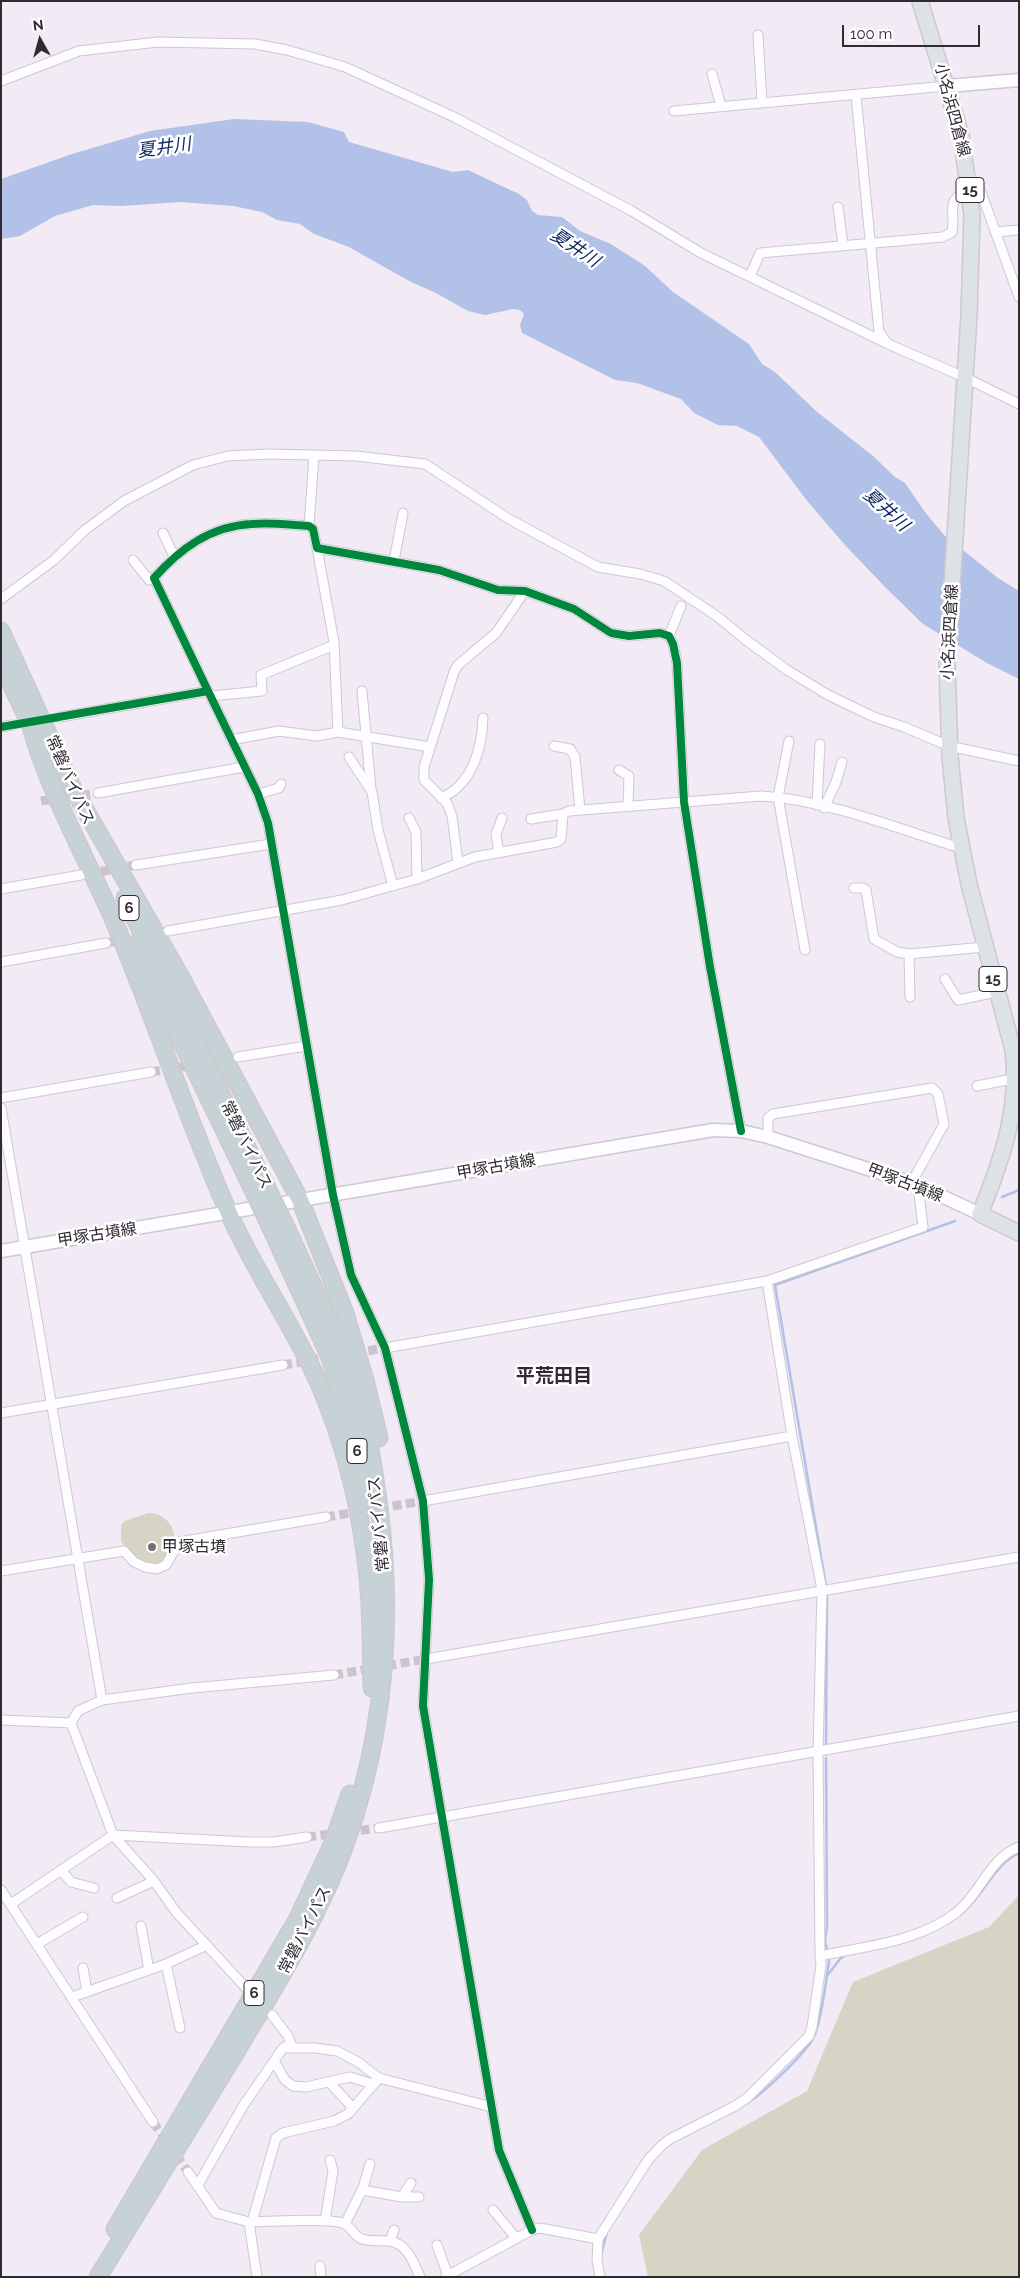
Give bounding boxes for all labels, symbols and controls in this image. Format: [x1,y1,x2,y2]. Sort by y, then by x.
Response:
north arrow [15,15,65,65]
scale bar [845,15,982,47]
text: N [32,17,44,34]
text: 100 m [850,25,892,43]
street label: 小名浜四倉線 [930,61,974,159]
water label: 夏井川 [136,134,192,162]
road number: 15 [956,178,984,202]
water label: 夏井川 [547,224,603,272]
water label: 夏井川 [859,484,913,536]
street label: 小名浜四倉線 [938,584,962,680]
street label: 常磐バイパス [42,732,98,828]
road number: 6 [119,896,139,920]
road number: 15 [979,966,1007,992]
street label: 常磐バイパス [216,1098,276,1192]
street label: 甲塚古墳線 [455,1151,537,1183]
street label: 甲塚古墳線 [864,1160,946,1206]
street label: 甲塚古墳線 [56,1219,138,1251]
district label: 平荒田目 [516,1365,592,1387]
road number: 6 [347,1438,367,1464]
street label: 常磐バイパス [364,1475,394,1573]
place label: 甲塚古墳 [162,1537,226,1557]
marker: 甲塚古墳 [146,1541,158,1553]
street label: 常磐バイパス [275,1883,335,1977]
road number: 6 [244,1980,264,2006]

